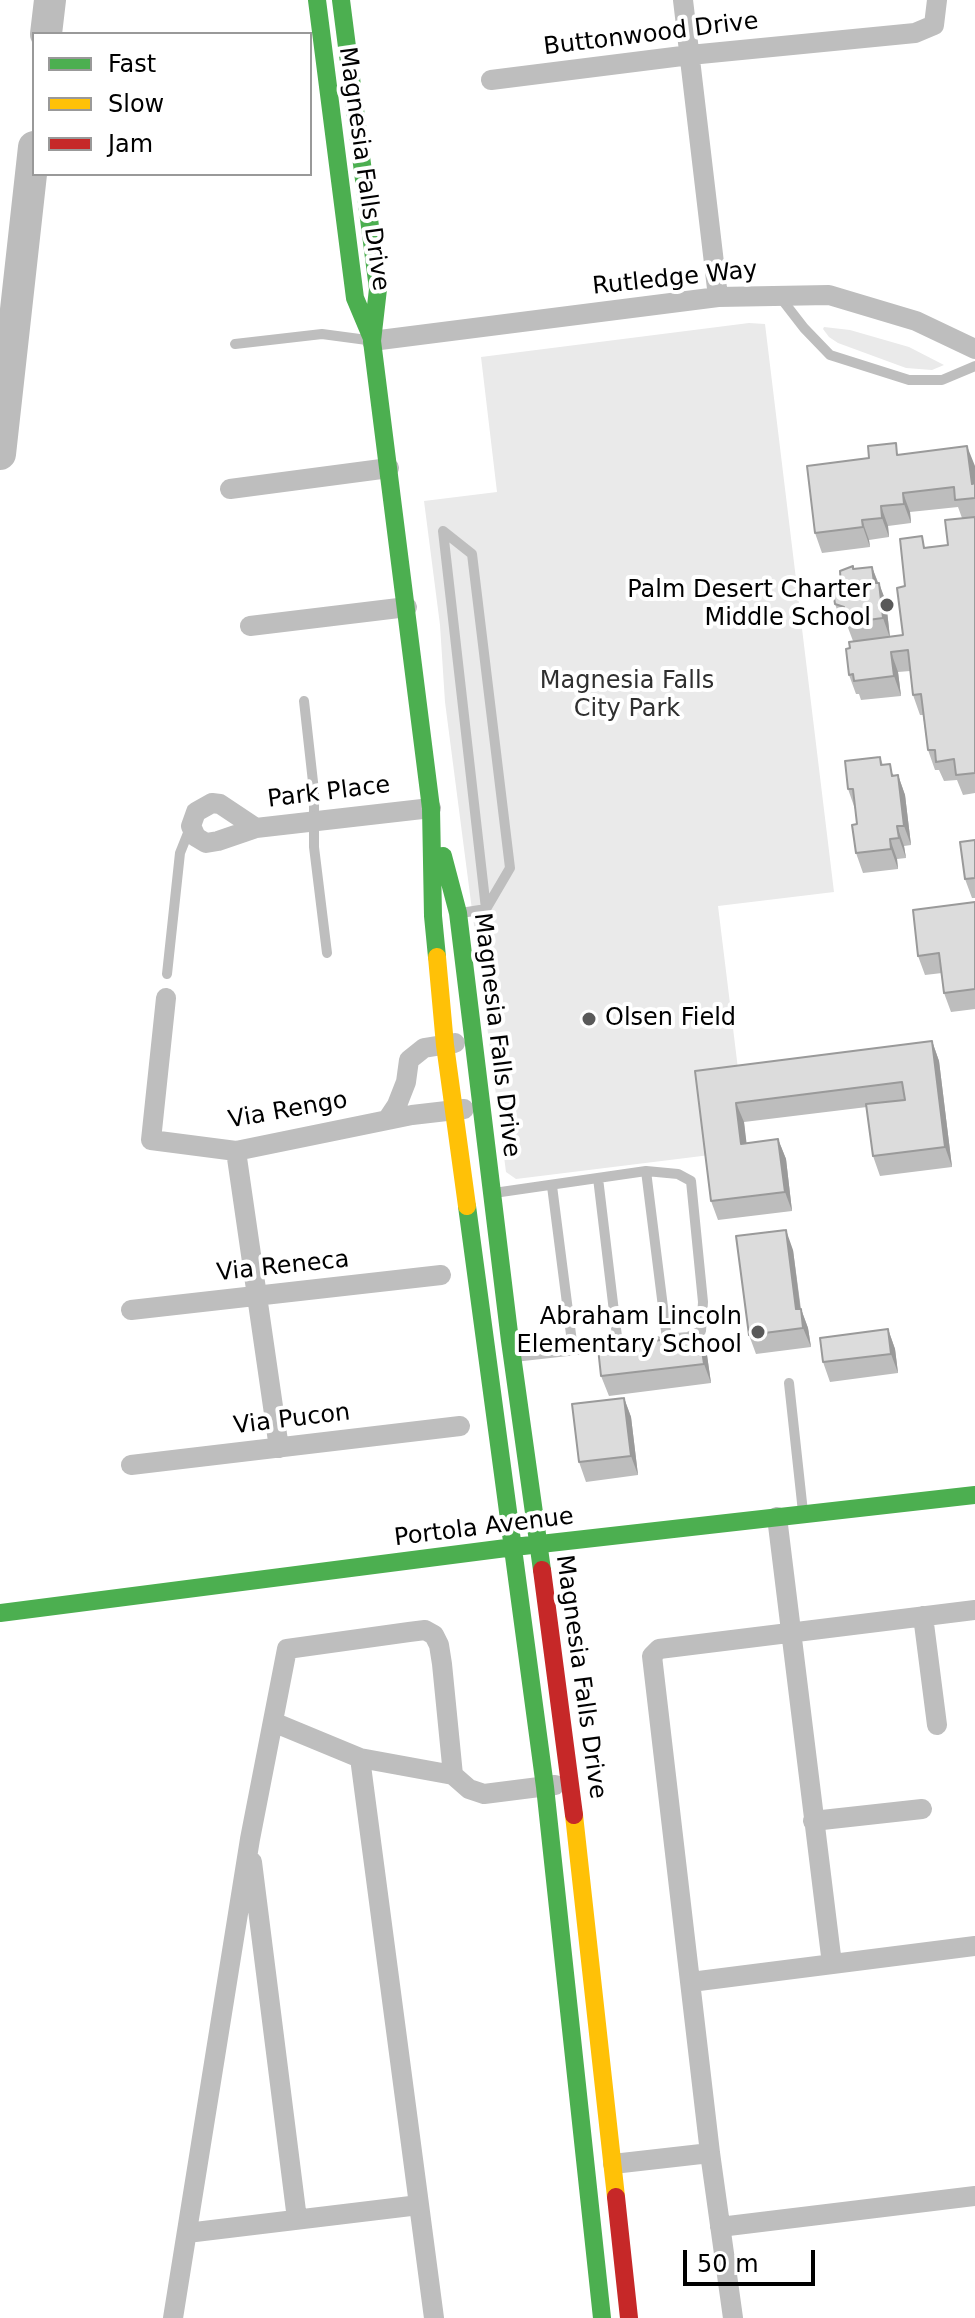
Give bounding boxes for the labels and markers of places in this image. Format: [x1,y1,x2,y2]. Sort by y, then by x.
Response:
place label: Palm Desert Charter Middle School [627,577,871,633]
marker: Palm Desert Charter Middle School [878,596,896,614]
place label: Olsen Field [605,1005,736,1033]
marker: Olsen Field [580,1010,598,1028]
place label: Abraham Lincoln Elementary School [517,1304,742,1360]
marker: Abraham Lincoln Elementary School [749,1323,767,1341]

